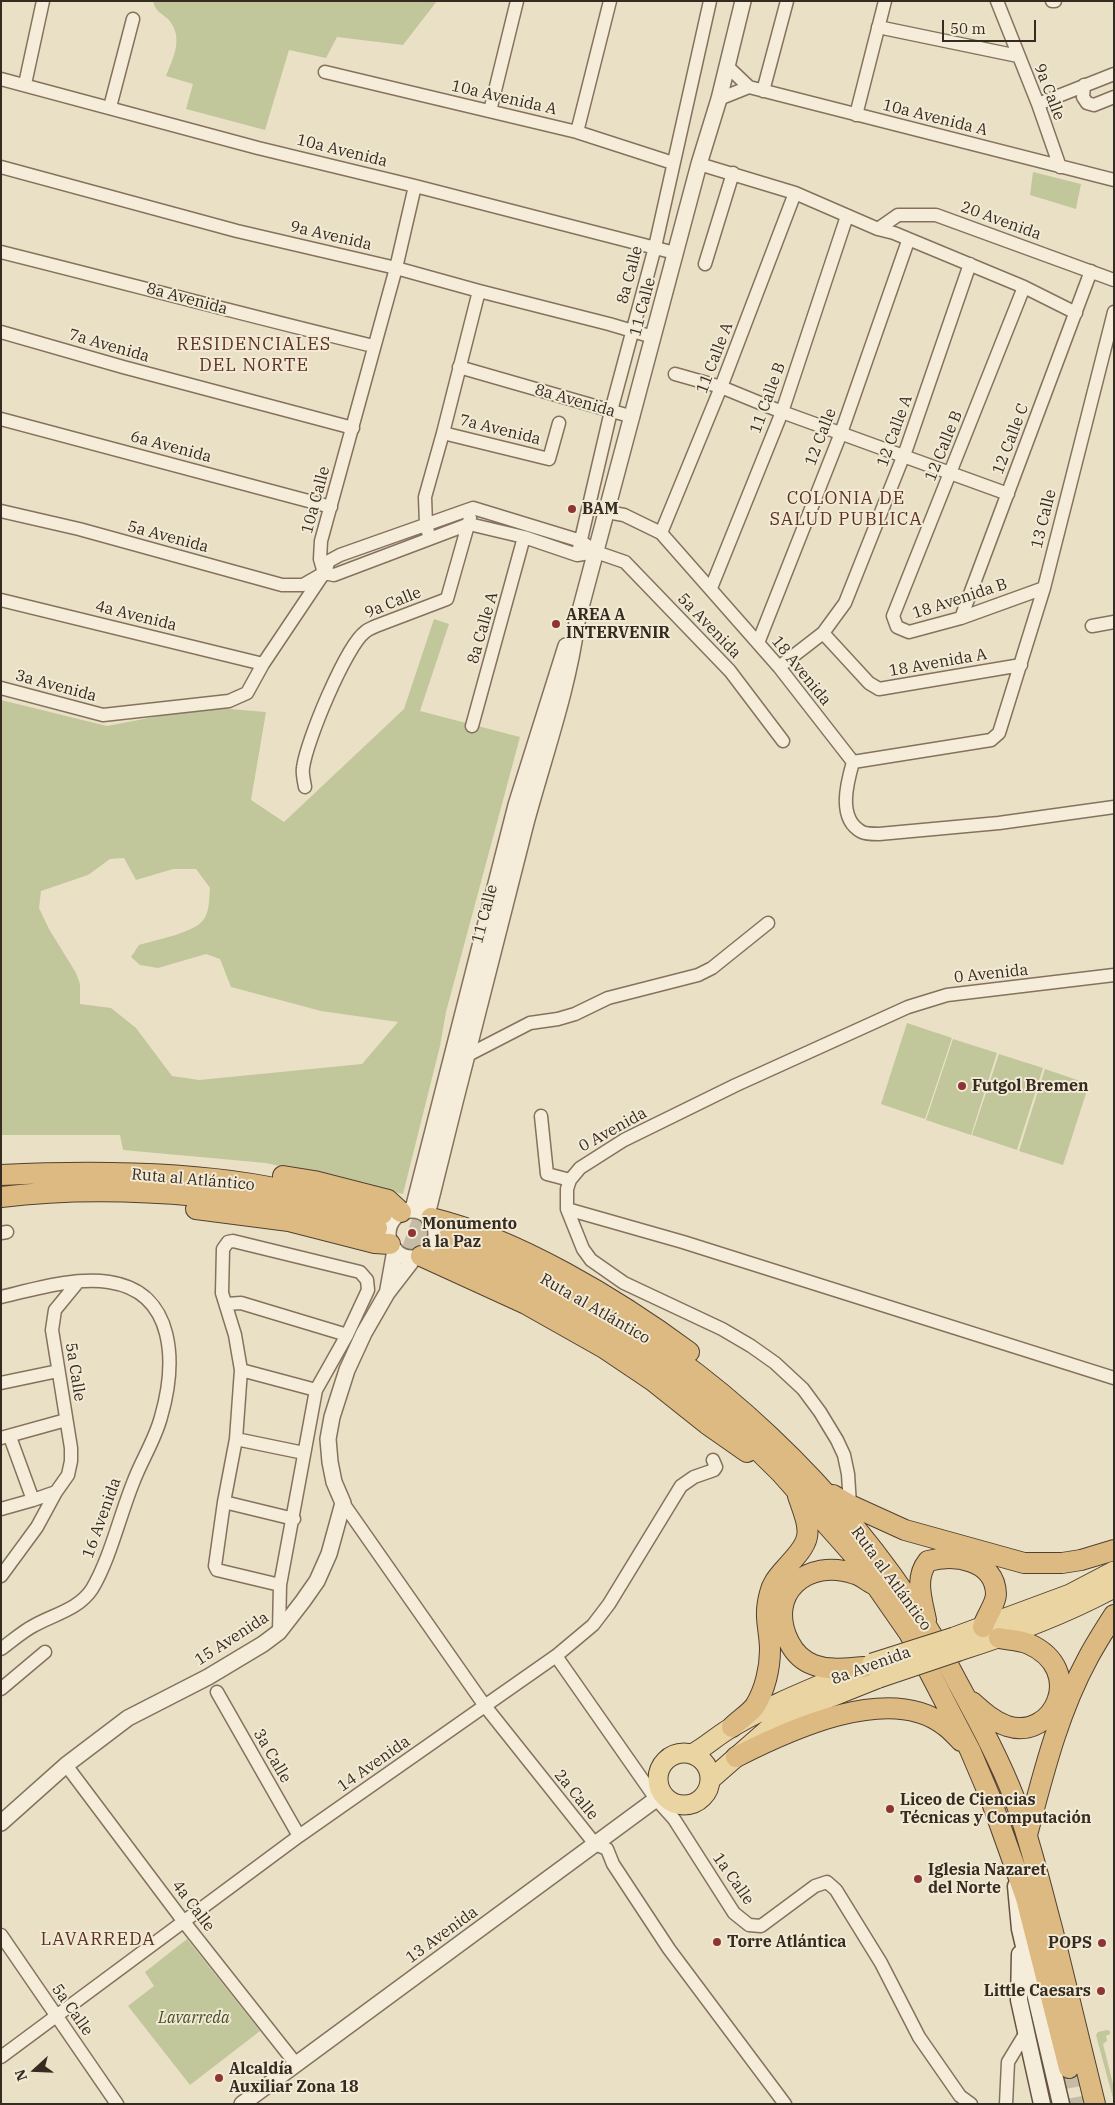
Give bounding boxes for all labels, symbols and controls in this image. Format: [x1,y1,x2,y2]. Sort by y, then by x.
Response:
scale bar [945,10,1039,42]
text: 50 m [950,19,986,38]
street label: 9a Calle [1029,61,1069,123]
street label: 10a Avenida A [449,77,559,119]
street label: 10a Avenida A [880,96,990,140]
street label: 10a Avenida [295,130,389,172]
street label: 20 Avenida [958,198,1044,244]
street label: 9a Avenida [288,217,374,255]
street label: 8a Calle [613,244,647,306]
street label: 11 Calle [626,276,660,338]
street label: 8a Avenida [144,279,230,319]
street label: 11 Calle A [693,320,737,396]
street label: 7a Avenida [66,325,152,367]
district label: RESIDENCIALES DEL NORTE [175,334,333,376]
street label: 11 Calle B [746,360,790,436]
street label: 8a Avenida [532,380,618,422]
street label: 12 Calle A [873,393,917,469]
street label: 12 Calle C [989,401,1033,477]
street label: 12 Calle [801,406,841,468]
street label: 12 Calle B [921,408,967,484]
street label: 7a Avenida [457,411,543,449]
street label: 6a Avenida [128,427,214,467]
street label: 10a Calle [298,464,334,536]
district label: COLONIA DE SALUD PUBLICA [768,488,924,530]
street label: 13 Calle [1027,488,1061,550]
place label: BAM [582,499,619,519]
marker: BAM [566,503,578,515]
street label: 5a Avenida [125,517,211,557]
street label: 18 Avenida B [910,575,1010,623]
street label: 9a Calle [362,583,424,623]
street label: 5a Avenida [673,589,745,663]
street label: 8a Calle A [464,590,502,666]
street label: 4a Avenida [93,597,179,635]
place label: AREA A INTERVENIR [566,605,670,643]
marker: AREA A INTERVENIR [550,618,562,630]
street label: 18 Avenida [767,632,835,710]
street label: 18 Avenida A [888,645,988,681]
street label: 3a Avenida [13,666,99,706]
street label: 11 Calle [468,883,502,945]
street label: 0 Avenida [953,961,1029,987]
place label: Futgol Bremen [972,1076,1089,1096]
marker: Futgol Bremen [956,1080,968,1092]
street label: 0 Avenida [576,1104,650,1156]
street label: Ruta al Atlántico [130,1165,256,1195]
place label: Monumento a la Paz [422,1214,517,1252]
marker: Monumento a la Paz [406,1227,418,1239]
street label: Ruta al Atlántico [537,1270,653,1348]
street label: 5a Calle [61,1341,89,1403]
street label: 16 Avenida [79,1475,125,1561]
street label: Ruta al Atlántico [847,1523,935,1635]
street label: 15 Avenida [191,1608,273,1670]
street label: 8a Avenida [829,1643,913,1689]
street label: 3a Calle [249,1726,295,1786]
street label: 14 Avenida [334,1732,414,1796]
street label: 2a Calle [550,1766,602,1824]
place label: Liceo de Ciencias Técnicas y Computación [900,1790,1091,1828]
marker: Liceo de Ciencias Técnicas y Computación [884,1803,896,1815]
street label: 1a Calle [708,1849,758,1909]
place label: Iglesia Nazaret del Norte [928,1860,1046,1898]
marker: Iglesia Nazaret del Norte [912,1873,924,1885]
street label: 4a Calle [168,1877,218,1935]
street label: 13 Avenida [402,1902,482,1968]
district label: LAVARREDA [39,1929,157,1951]
place label: Torre Atlántica [727,1932,847,1952]
place label: POPS [1048,1933,1092,1953]
marker: Torre Atlántica [711,1936,723,1948]
marker: POPS [1096,1937,1108,1949]
street label: 5a Calle [47,1980,97,2040]
place label: Little Caesars [984,1981,1091,2001]
marker: Little Caesars [1095,1985,1107,1997]
park label: Lavarreda [158,2008,230,2028]
north arrow [10,2045,60,2095]
place label: Alcaldía Auxiliar Zona 18 [229,2059,359,2097]
text: N [11,2067,31,2083]
marker: Alcaldía Auxiliar Zona 18 [213,2072,225,2084]

